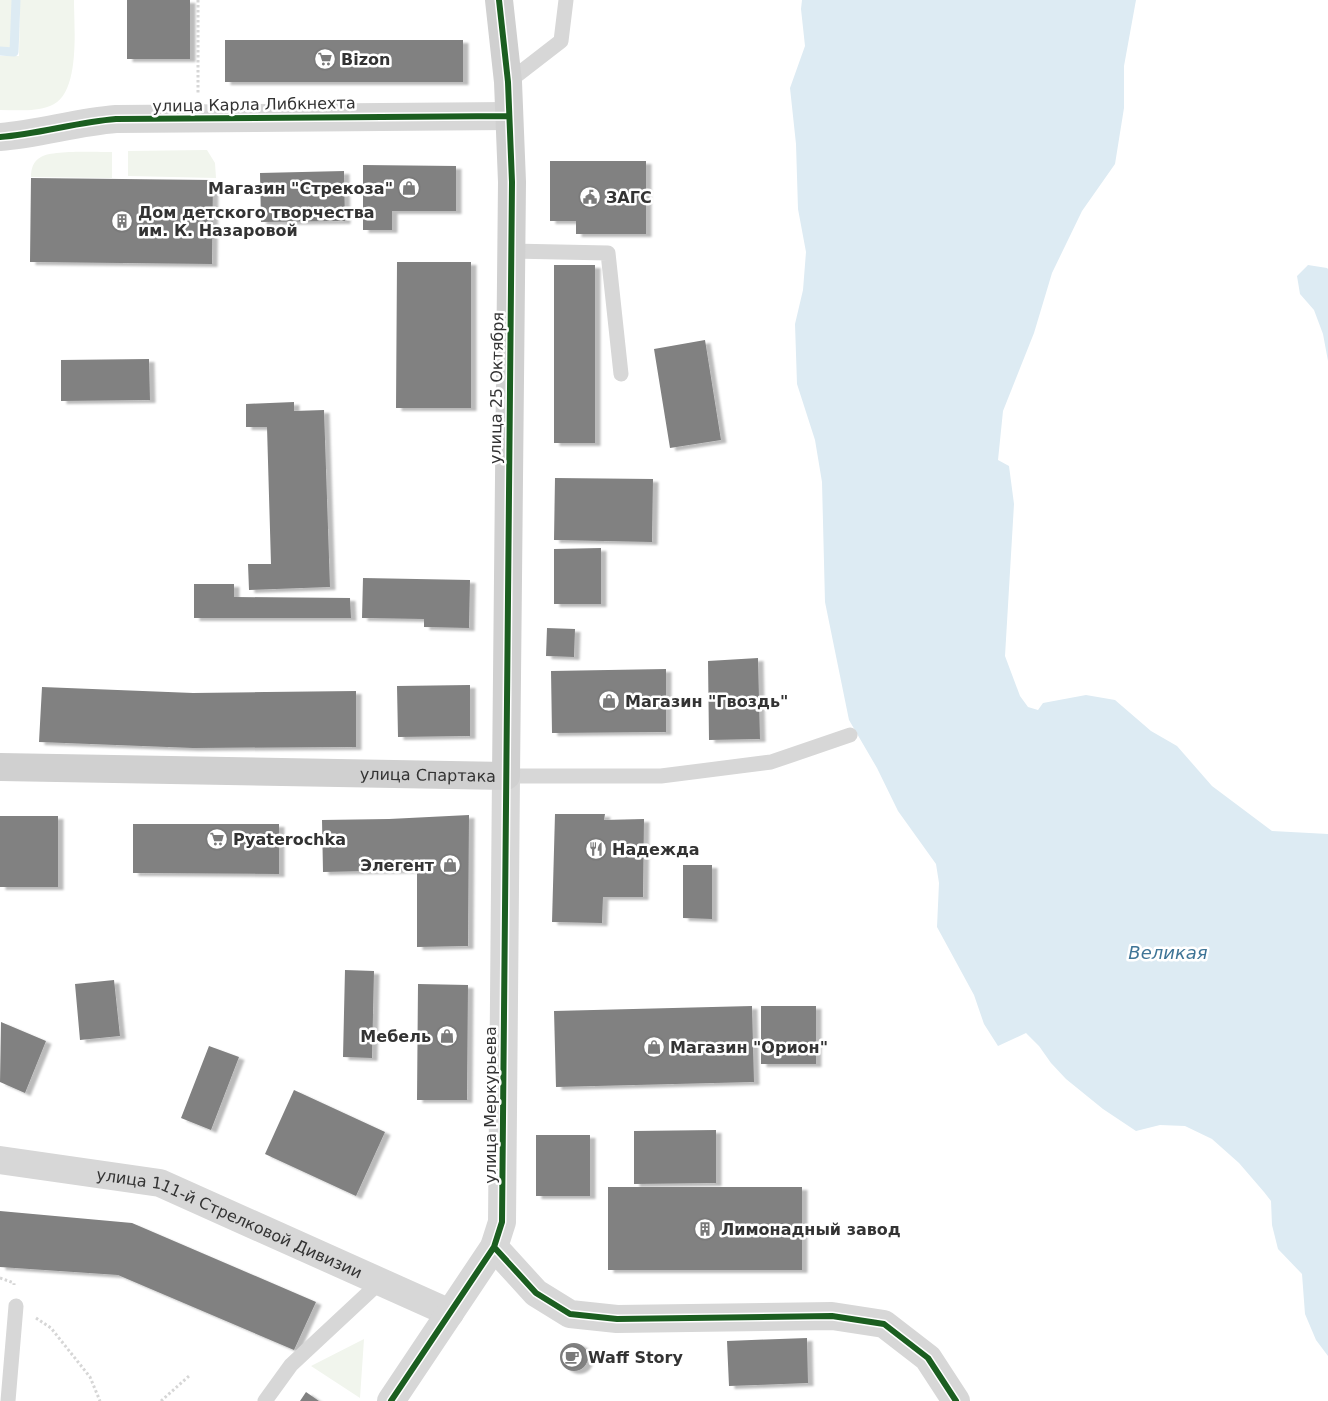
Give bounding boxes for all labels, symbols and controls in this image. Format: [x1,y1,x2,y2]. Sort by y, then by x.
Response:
supermarket icon: Bizon [313,47,337,71]
place label: Bizon [341,50,390,69]
street label: улица Карла Либкнехта [152,93,356,116]
shop icon: Магазин "Стрекоза" [397,176,421,200]
place label: Магазин "Стрекоза" [208,179,393,198]
public building icon: ЗАГС [578,185,602,209]
place label: ЗАГС [606,188,652,207]
place label: Дом детского творчества им. К. Назаровой [138,203,375,240]
building icon: Дом детского творчества им. К. Назаровой [110,209,134,233]
street label: улица 25 Октября [486,312,507,464]
shop icon: Магазин "Гвоздь" [597,689,621,713]
place label: Магазин "Гвоздь" [625,692,788,711]
street label: улица Спартака [360,764,496,786]
supermarket icon: Pyaterochka [205,827,229,851]
place label: Pyaterochka [233,830,346,849]
restaurant icon: Надежда [584,837,608,861]
place label: Надежда [612,840,700,859]
shop icon: Элегент [438,853,462,877]
place label: Элегент [360,856,435,875]
water label: Великая [1128,942,1208,963]
shop icon: Мебель [435,1024,459,1048]
street label: улица Меркурьева [481,1026,500,1184]
place label: Мебель [360,1027,431,1046]
shop icon: Магазин "Орион" [642,1035,666,1059]
place label: Магазин "Орион" [670,1038,828,1057]
street label: улица 111-й Стрелковой Дивизии [95,1165,365,1282]
building icon: Лимонадный завод [693,1217,717,1241]
place label: Лимонадный завод [721,1220,901,1239]
cafe icon: Waff Story [560,1345,584,1369]
place label: Waff Story [588,1348,683,1367]

